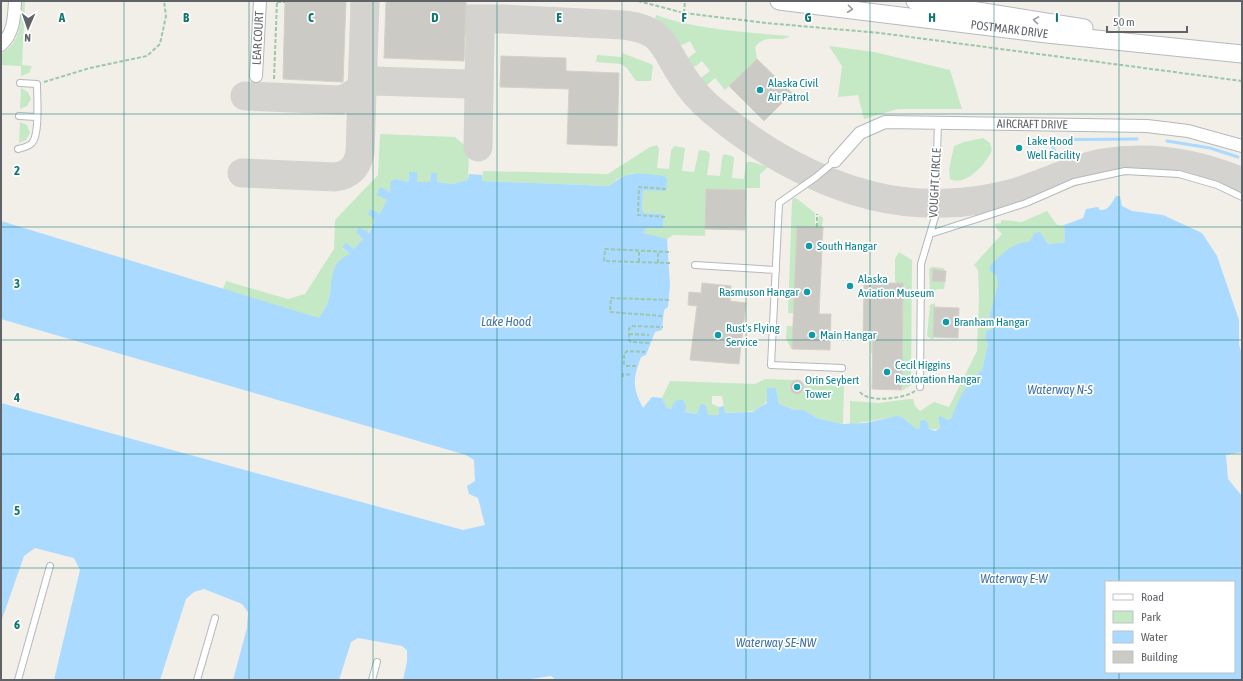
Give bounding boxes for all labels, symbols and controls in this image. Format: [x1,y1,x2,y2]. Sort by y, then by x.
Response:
one-way arrow [847,5,853,14]
north arrow [8,8,48,48]
scale bar [1107,8,1187,34]
text: A [58,10,66,25]
text: B [183,10,190,25]
street label: LEAR COURT [250,10,266,65]
text: C [308,10,314,25]
text: D [431,10,439,25]
text: E [556,10,562,25]
text: F [681,10,687,25]
text: G [805,10,812,25]
text: H [928,10,936,25]
text: I [1055,10,1059,25]
text: 50 m [1113,15,1135,29]
one-way arrow [1032,16,1039,25]
street label: POSTMARK DRIVE [970,18,1049,41]
text: N [24,32,31,44]
place label: Alaska Civil Air Patrol [768,76,819,104]
marker: Alaska Civil Air Patrol [755,85,765,95]
street label: AIRCRAFT DRIVE [997,117,1068,132]
place label: Lake Hood Well Facility [1027,134,1081,162]
marker: Lake Hood Well Facility [1014,143,1024,153]
street label: VOUGHT CIRCLE [926,148,944,218]
text: 2 [14,163,20,178]
place label: South Hangar [817,239,877,253]
marker: South Hangar [804,241,814,251]
place label: Alaska Aviation Museum [858,272,934,300]
text: 3 [14,276,20,291]
marker: Alaska Aviation Museum [845,281,855,291]
place label: Rasmuson Hangar [719,285,799,299]
marker: Rasmuson Hangar [802,287,812,297]
water label: Lake Hood [481,314,531,329]
place label: Branham Hangar [954,315,1029,329]
marker: Branham Hangar [941,317,951,327]
place label: Rust's Flying Service [726,321,781,349]
place label: Main Hangar [820,328,877,342]
marker: Rust's Flying Service [713,330,723,340]
marker: Main Hangar [807,330,817,340]
place label: Cecil Higgins Restoration Hangar [895,358,981,386]
marker: Cecil Higgins Restoration Hangar [882,367,892,377]
place label: Orin Seybert Tower [805,373,860,401]
marker: Orin Seybert Tower [792,382,802,392]
water label: Waterway N-S [1027,382,1093,397]
text: 4 [13,390,20,405]
text: 5 [14,503,20,518]
water label: Waterway E-W [980,571,1048,586]
legend [1105,581,1235,673]
text: Road [1141,590,1164,604]
text: Park [1141,610,1162,624]
text: 6 [14,617,20,632]
text: Water [1141,630,1168,644]
water label: Waterway SE-NW [736,635,817,650]
text: Building [1141,650,1179,664]

